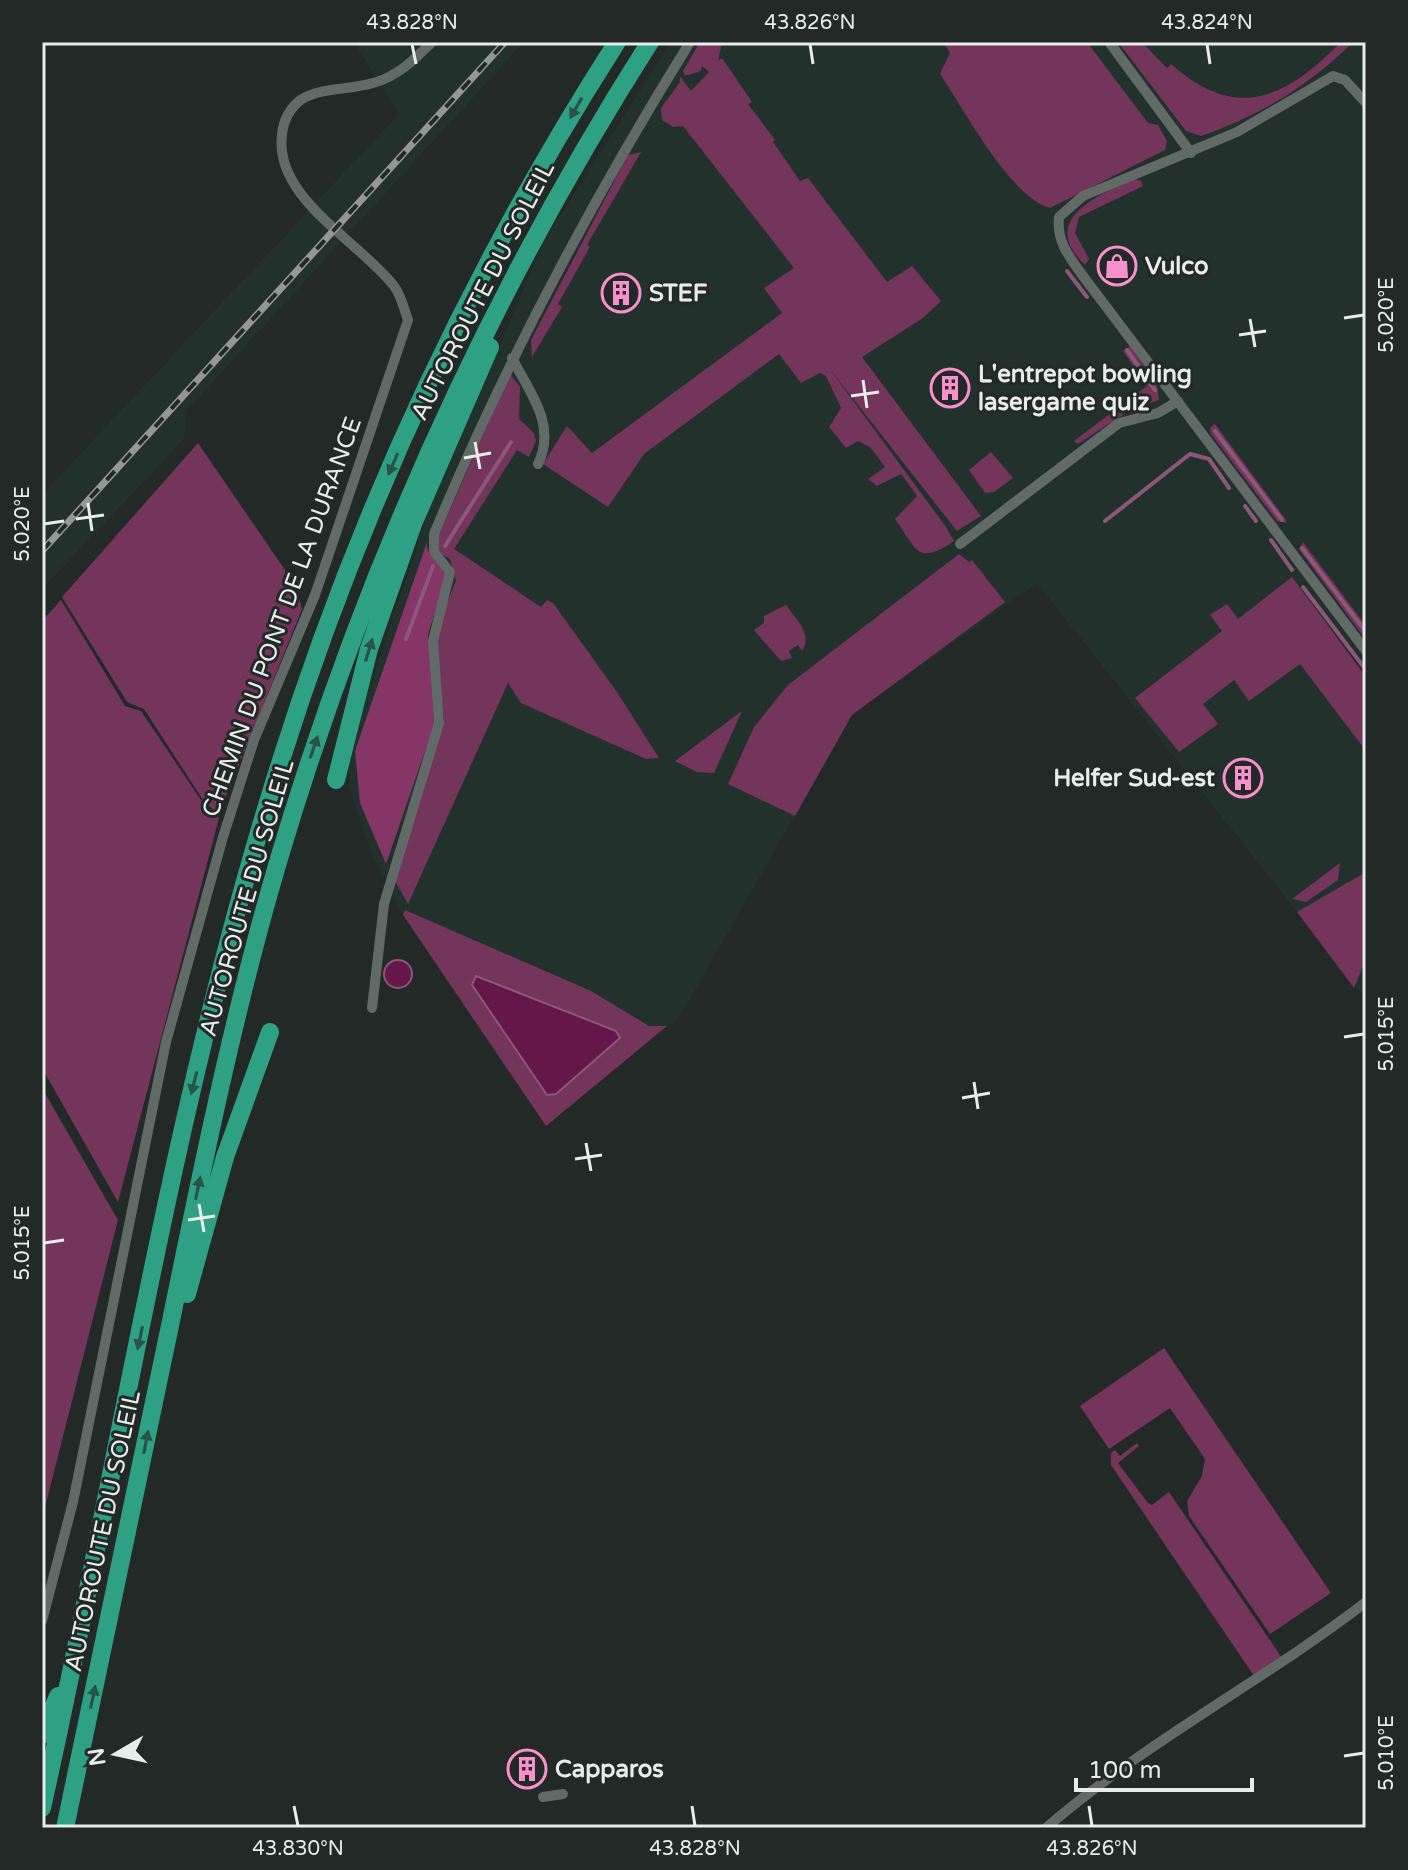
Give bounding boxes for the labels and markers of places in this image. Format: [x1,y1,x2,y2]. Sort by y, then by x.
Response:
shop icon: Vulco [1096,245,1138,287]
place label: Vulco [1145,252,1209,281]
building icon: STEF [600,272,642,314]
place label: STEF [649,279,708,308]
place label: L'entrepot bowling lasergame quiz [978,360,1192,417]
building icon: L'entrepot bowling lasergame quiz [929,367,971,409]
building icon: Helfer Sud-est [1222,757,1264,799]
place label: Helfer Sud-est [1053,764,1216,793]
building icon: Capparos [506,1748,548,1790]
place label: Capparos [555,1755,664,1784]

